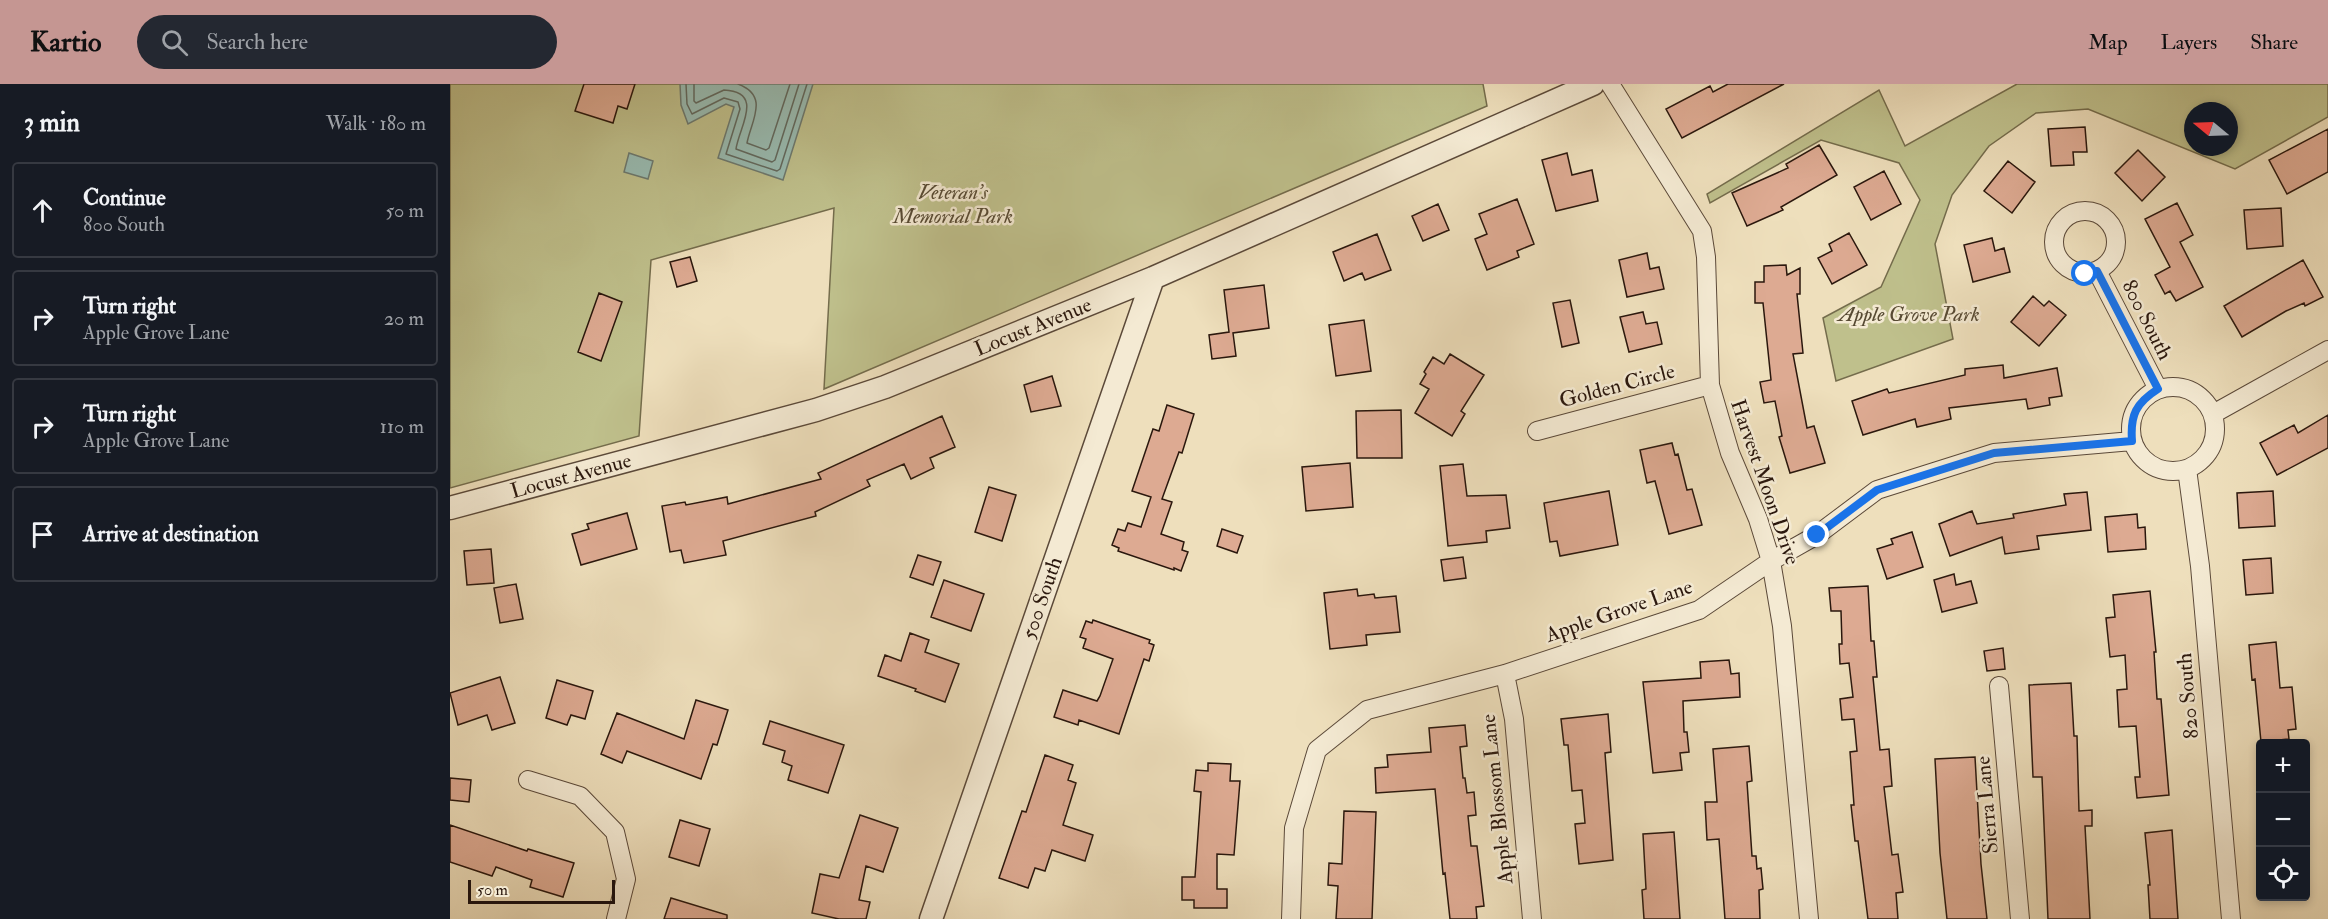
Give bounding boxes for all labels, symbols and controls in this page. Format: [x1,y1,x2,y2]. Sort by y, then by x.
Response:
search box [137,15,557,69]
text: Kartio [30,25,101,60]
icon: search [158,26,191,59]
text: Search here [206,28,308,56]
text: Map [2088,29,2128,56]
text: Layers [2161,29,2217,56]
text: Share [2250,29,2298,56]
north arrow [2184,102,2238,156]
text: 3 min [24,107,80,139]
text: Walk · 180 m [326,111,426,136]
park label: Veteran's Memorial Park [891,179,1013,230]
text: Continue [83,184,166,212]
icon: ahead [26,194,59,227]
text: 50 m [385,198,424,223]
text: 800 South [83,212,165,237]
route start [2071,260,2097,286]
street label: 800 South [2115,275,2179,365]
street label: Locust Avenue [970,291,1096,363]
text: Turn right [83,292,176,320]
park label: Apple Grove Park [1836,301,1980,328]
icon: right [26,302,59,335]
text: 20 m [384,306,424,331]
text: Apple Grove Lane [83,320,229,345]
street label: Golden Circle [1556,358,1678,414]
street label: Harvest Moon Drive [1724,396,1806,569]
text: Turn right [83,400,176,428]
icon: right [26,410,59,443]
text: 110 m [380,414,424,439]
text: Apple Grove Lane [83,428,229,453]
street label: Locust Avenue [508,447,635,505]
icon: arrive [26,518,59,551]
text: Arrive at destination [83,520,259,548]
route end [1803,521,1829,547]
street label: 500 South [1015,553,1069,643]
street label: Apple Grove Lane [1541,573,1696,649]
street label: 820 South [2171,652,2205,740]
street label: Apple Blossom Lane [1475,713,1519,886]
map controls [2256,739,2310,901]
button: + [2256,739,2310,793]
street label: Sierra Lane [1969,755,2005,855]
button: − [2256,793,2310,847]
button: locate [2256,847,2310,901]
scale bar [468,877,615,904]
text: 50 m [477,880,508,900]

